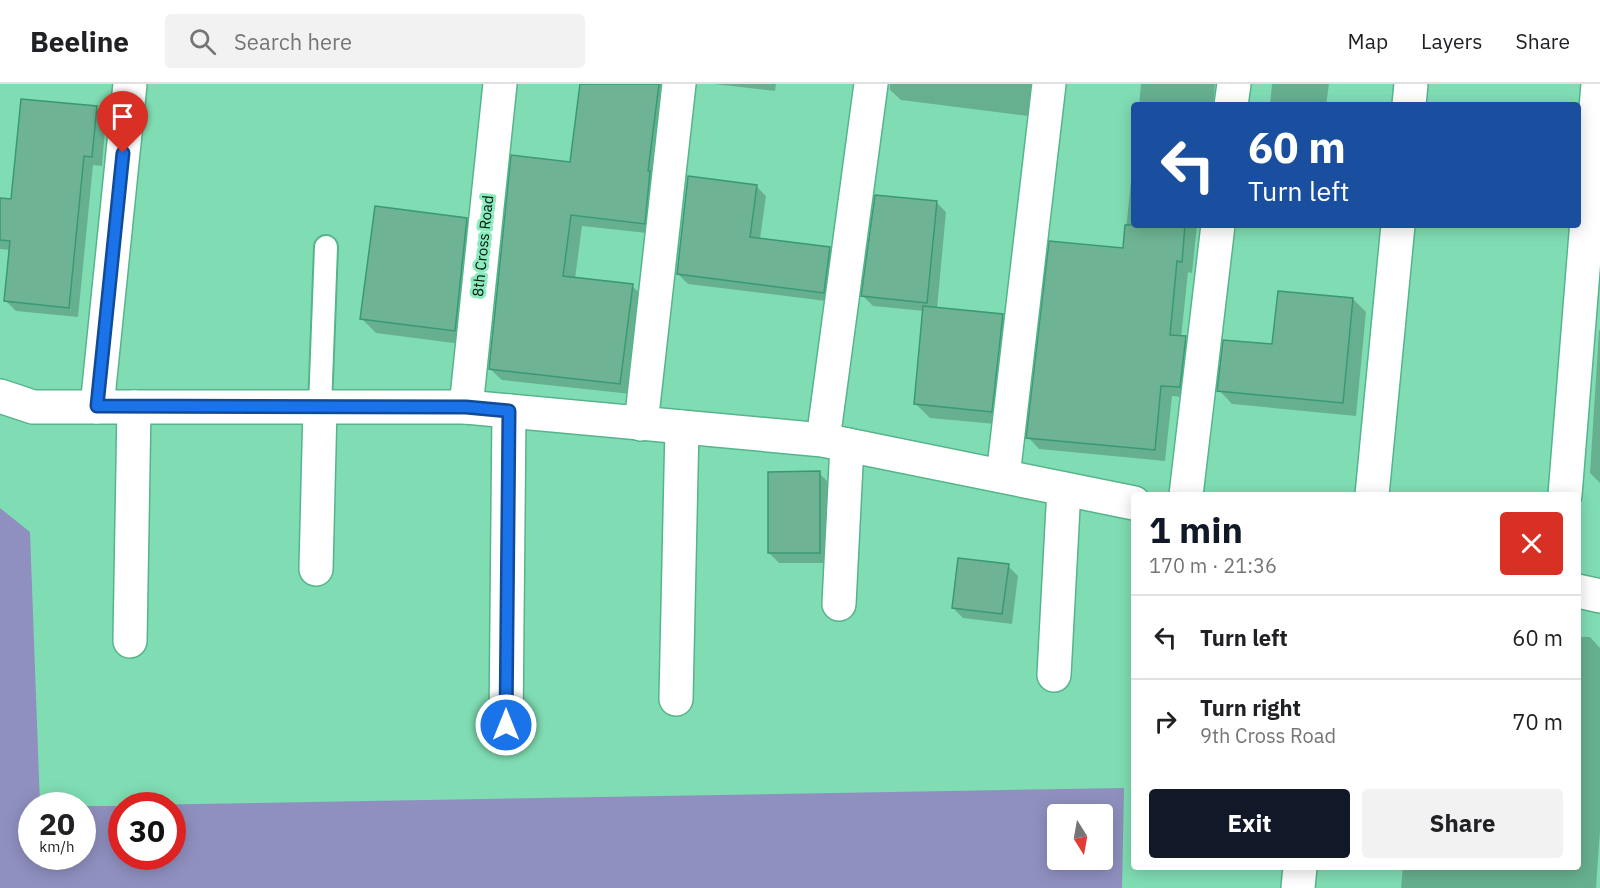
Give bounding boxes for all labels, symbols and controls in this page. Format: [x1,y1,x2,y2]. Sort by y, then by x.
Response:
search box [165,14,585,68]
text: Beeline [30,23,129,60]
icon: search [186,25,219,58]
text: Search here [234,27,352,56]
text: Map [1348,27,1388,55]
text: Layers [1421,27,1483,55]
text: Share [1516,27,1570,55]
pin [97,91,148,153]
icon: arrive [106,100,139,133]
text: 60 m [1248,120,1346,175]
icon: left [1149,126,1227,204]
text: Turn left [1248,173,1349,208]
street label: 8th Cross Road [468,194,497,298]
text: 1 min [1149,506,1243,553]
button: close [1500,512,1563,575]
text: 170 m · 21:36 [1149,552,1277,579]
icon: left [1149,621,1182,654]
text: Turn left [1200,623,1288,652]
text: 60 m [1512,623,1563,652]
position arrow [474,693,538,757]
text: Turn right [1200,693,1301,722]
icon: right [1149,705,1182,738]
text: 70 m [1512,707,1563,736]
text: 9th Cross Road [1200,722,1336,749]
button: Exit [1149,789,1350,858]
button: Share [1362,789,1563,858]
speed limit sign: 30 [108,792,186,870]
text: 20 [39,804,75,843]
north arrow [1047,804,1113,870]
map controls [1047,804,1113,870]
text: km/h [39,837,75,856]

